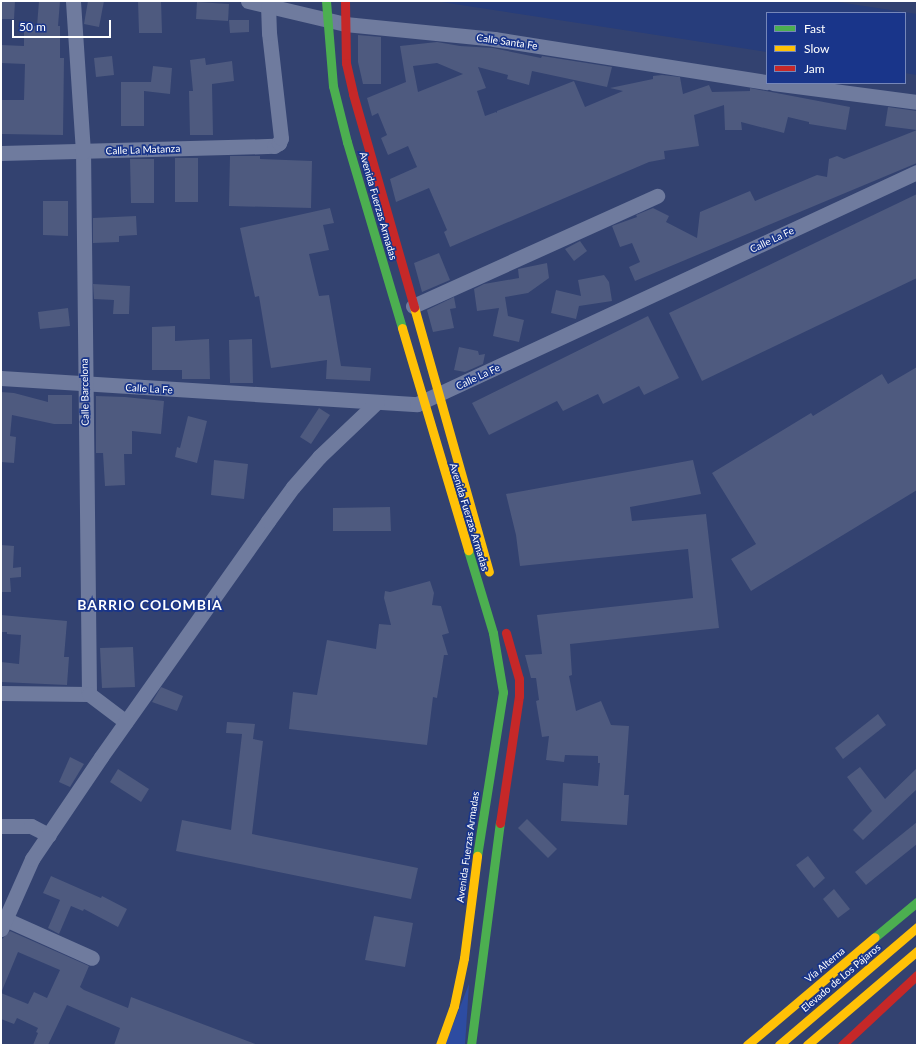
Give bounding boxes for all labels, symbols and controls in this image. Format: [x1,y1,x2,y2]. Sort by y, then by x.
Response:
scale bar [14,12,113,38]
legend [766,12,906,84]
text: 50 m [19,19,46,34]
text: Fast [804,21,825,36]
street label: Calle Santa Fe [476,32,538,52]
text: Slow [804,41,829,56]
text: Jam [804,61,825,76]
street label: Calle La Matanza [106,143,180,157]
street label: Avenida Fuerzas Armadas [357,150,399,262]
street label: Calle La Fe [748,225,796,255]
street label: Calle Barcelona [78,358,92,426]
street label: Calle La Fe [454,362,502,392]
street label: Calle La Fe [125,382,173,396]
street label: Avenida Fuerzas Armadas [447,461,491,573]
district label: BARRIO COLOMBIA [77,597,223,613]
street label: Avenida Fuerzas Armadas [454,791,482,903]
street label: Elevado de Los Pájaros [799,941,883,1015]
street label: Vía Alterna [803,945,847,985]

